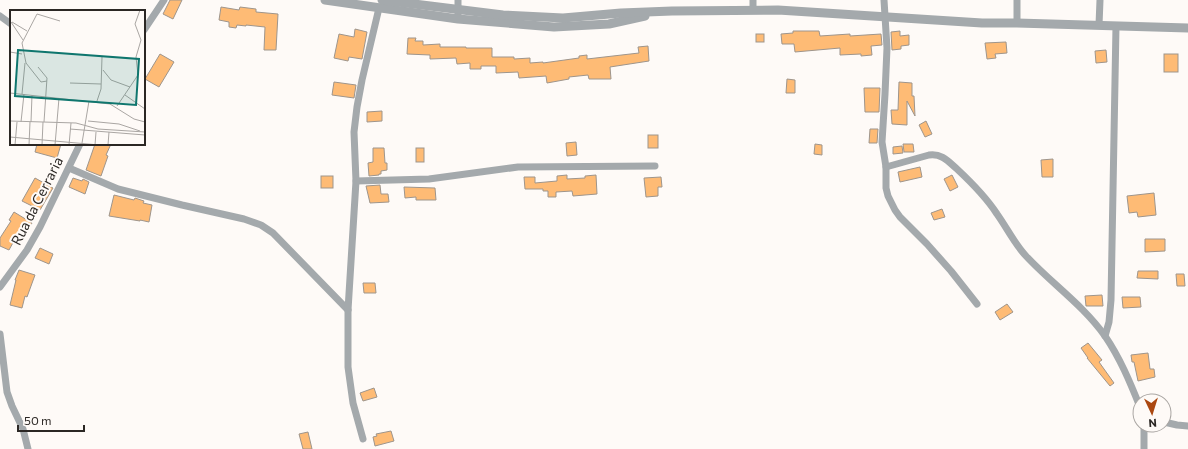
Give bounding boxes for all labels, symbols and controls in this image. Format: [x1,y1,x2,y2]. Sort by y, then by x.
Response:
inset map [10,10,145,145]
street label: Rua da Cerraria [7,154,66,248]
north arrow [1132,393,1172,433]
scale bar [18,407,84,433]
text: 50 m [24,413,52,427]
text: N [1148,417,1157,430]

